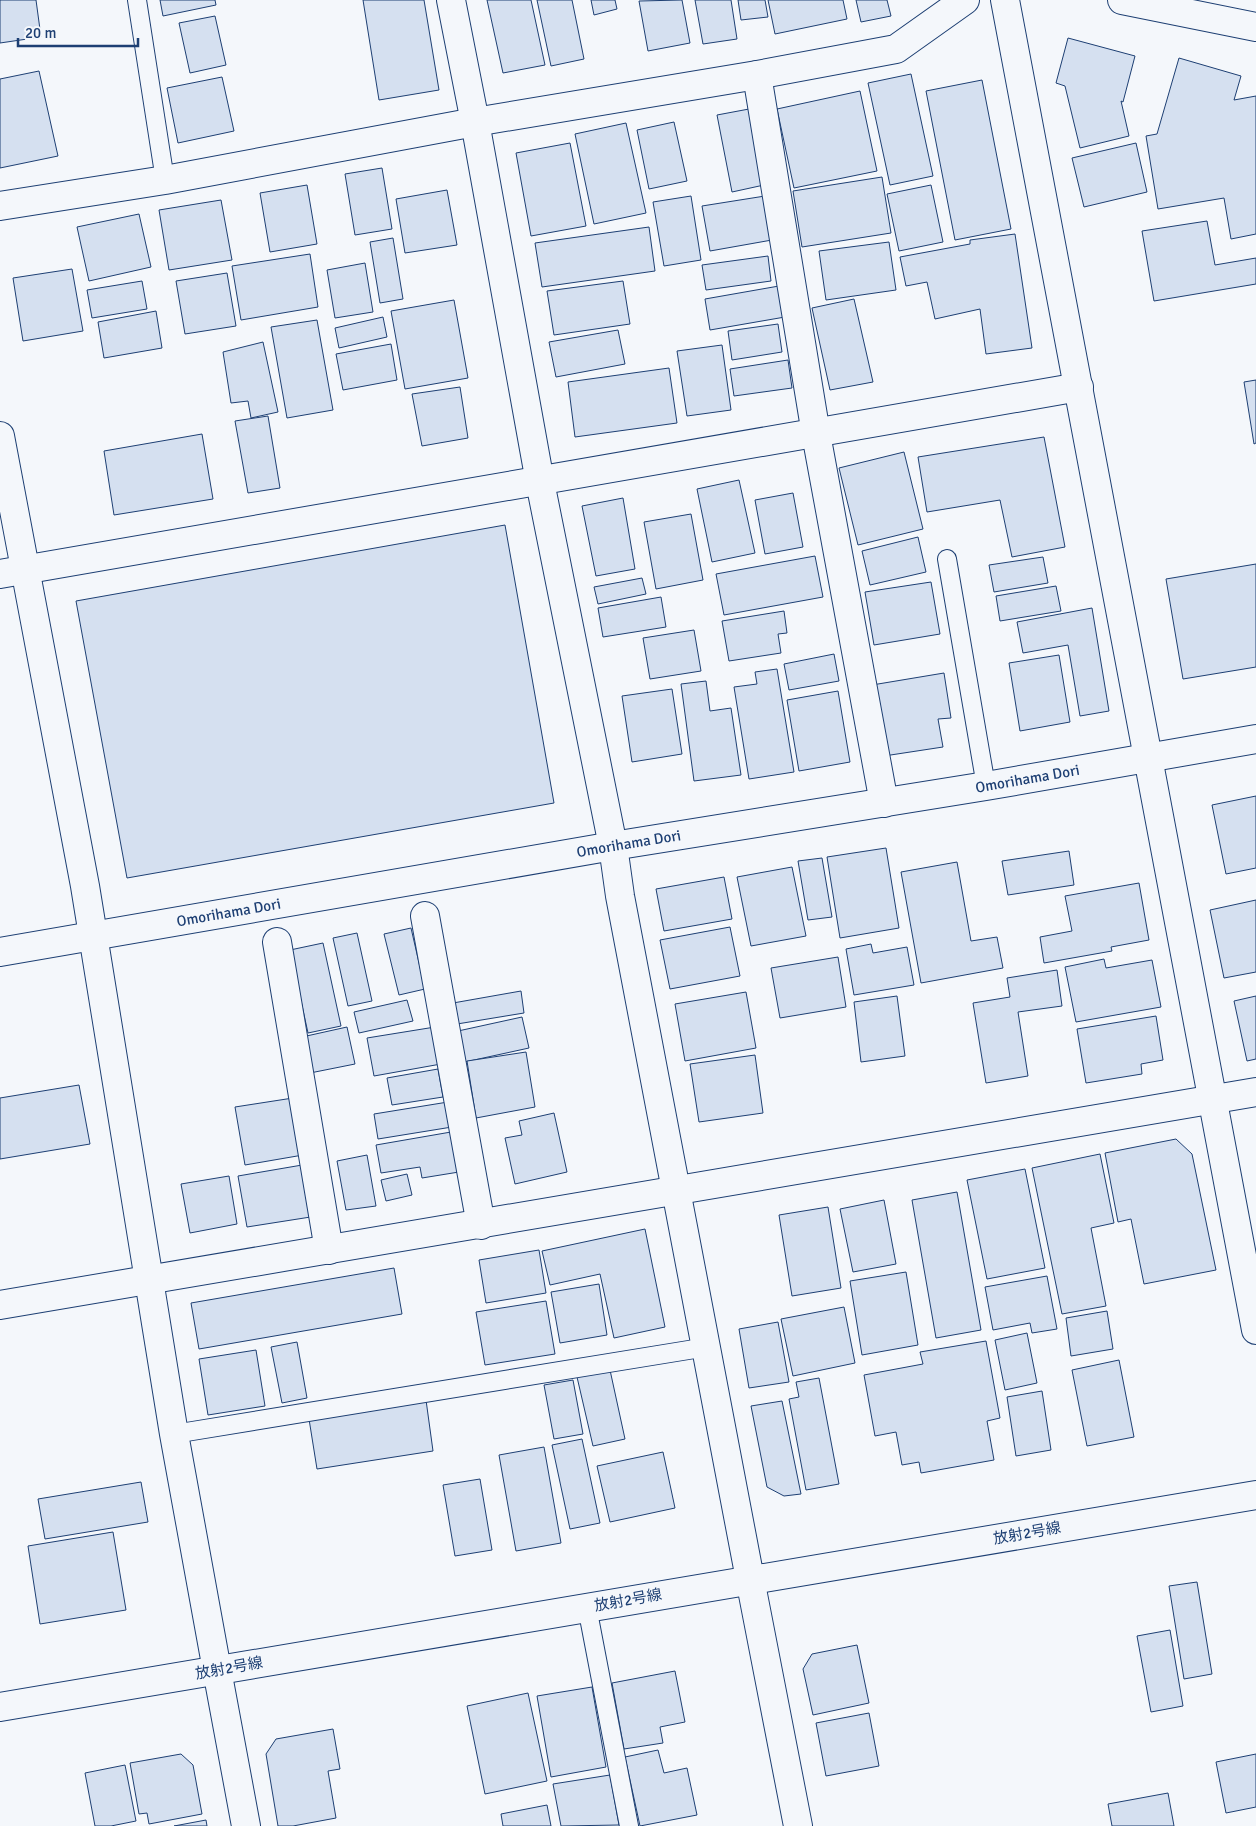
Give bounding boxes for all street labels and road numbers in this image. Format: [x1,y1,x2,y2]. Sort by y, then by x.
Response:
street label: Omorihama Dori [974,761,1081,797]
street label: Omorihama Dori [575,826,682,861]
street label: Omorihama Dori [175,895,282,930]
street label: 放射2号線 [992,1518,1062,1548]
street label: 放射2号線 [593,1585,663,1615]
street label: 放射2号線 [194,1653,264,1683]

